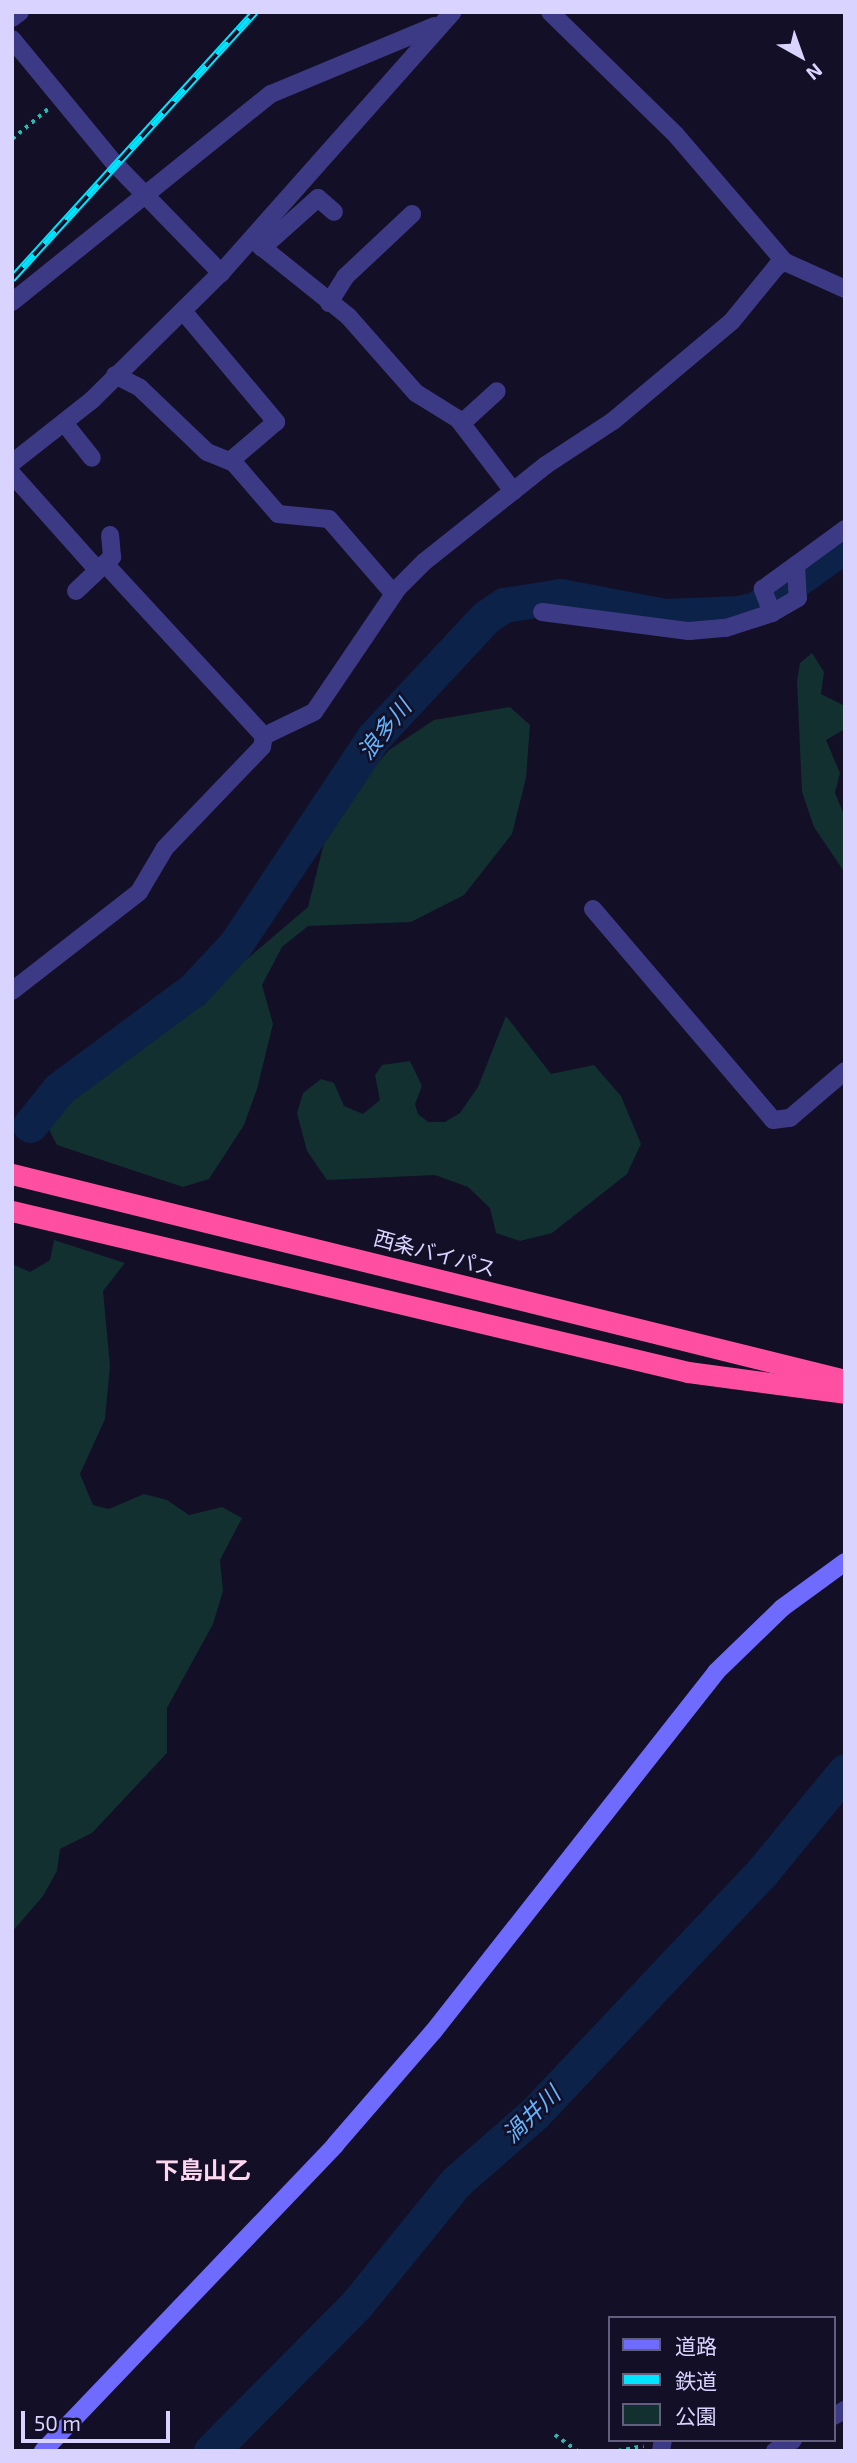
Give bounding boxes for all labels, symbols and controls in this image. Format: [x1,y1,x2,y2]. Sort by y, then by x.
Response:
north arrow [766,21,836,91]
text: N [802,59,827,86]
water label: 浪多川 [352,694,416,764]
street label: 西条バイパス [371,1225,499,1281]
water label: 渦井川 [497,2080,565,2148]
district label: 下島山乙 [155,2156,251,2184]
legend [608,2316,836,2442]
text: 道路 [675,2333,717,2358]
text: 鉄道 [675,2368,717,2393]
scale bar [24,2396,173,2440]
text: 公園 [675,2403,717,2428]
text: 50 m [34,2410,81,2435]

